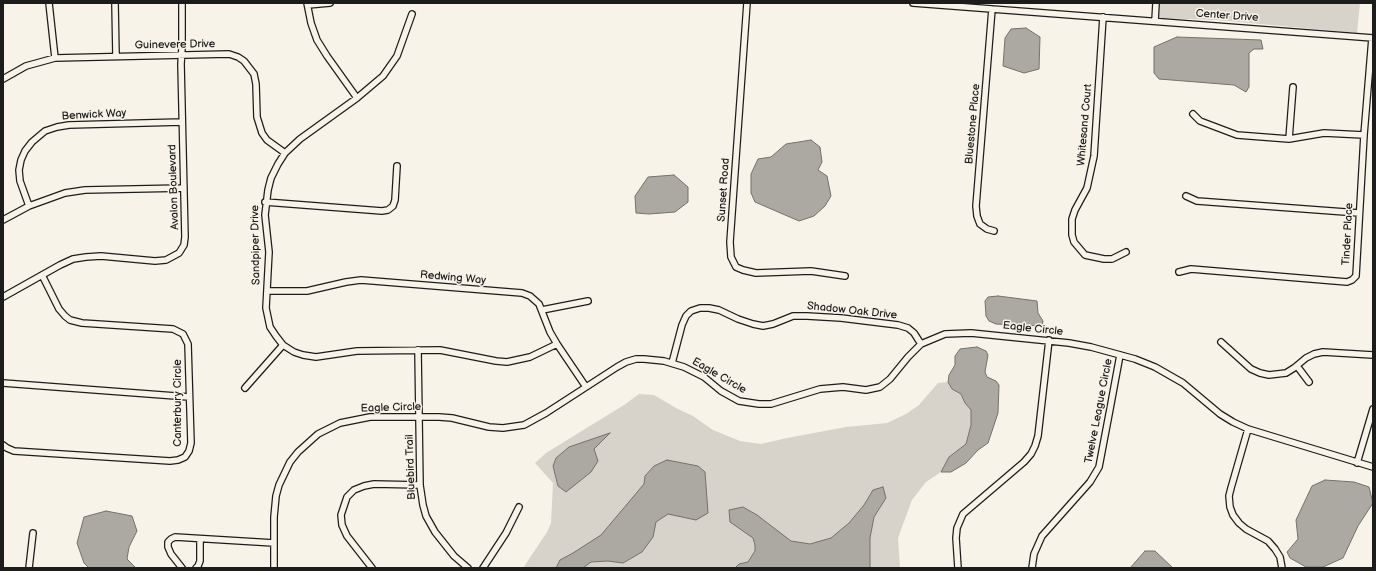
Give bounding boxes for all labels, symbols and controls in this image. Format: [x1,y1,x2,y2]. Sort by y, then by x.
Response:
street label: Center Drive [1195,7,1259,25]
street label: Guinevere Drive [135,38,215,52]
street label: Bluestone Place [963,83,983,165]
street label: Whitesand Court [1075,83,1095,167]
street label: Benwick Way [61,107,127,123]
street label: Avalon Boulevard [166,144,182,230]
street label: Sunset Road [715,158,733,222]
street label: Tinder Place [1340,202,1356,266]
street label: Sandpiper Drive [249,205,263,285]
street label: Redwing Way [419,269,487,287]
street label: Shadow Oak Drive [806,300,898,322]
street label: Eagle Circle [1002,319,1064,339]
street label: Eagle Circle [689,355,749,397]
street label: Twelve League Circle [1082,358,1116,464]
street label: Canterbury Circle [171,359,185,447]
street label: Eagle Circle [360,400,422,416]
street label: Bluebird Trail [403,434,419,500]

